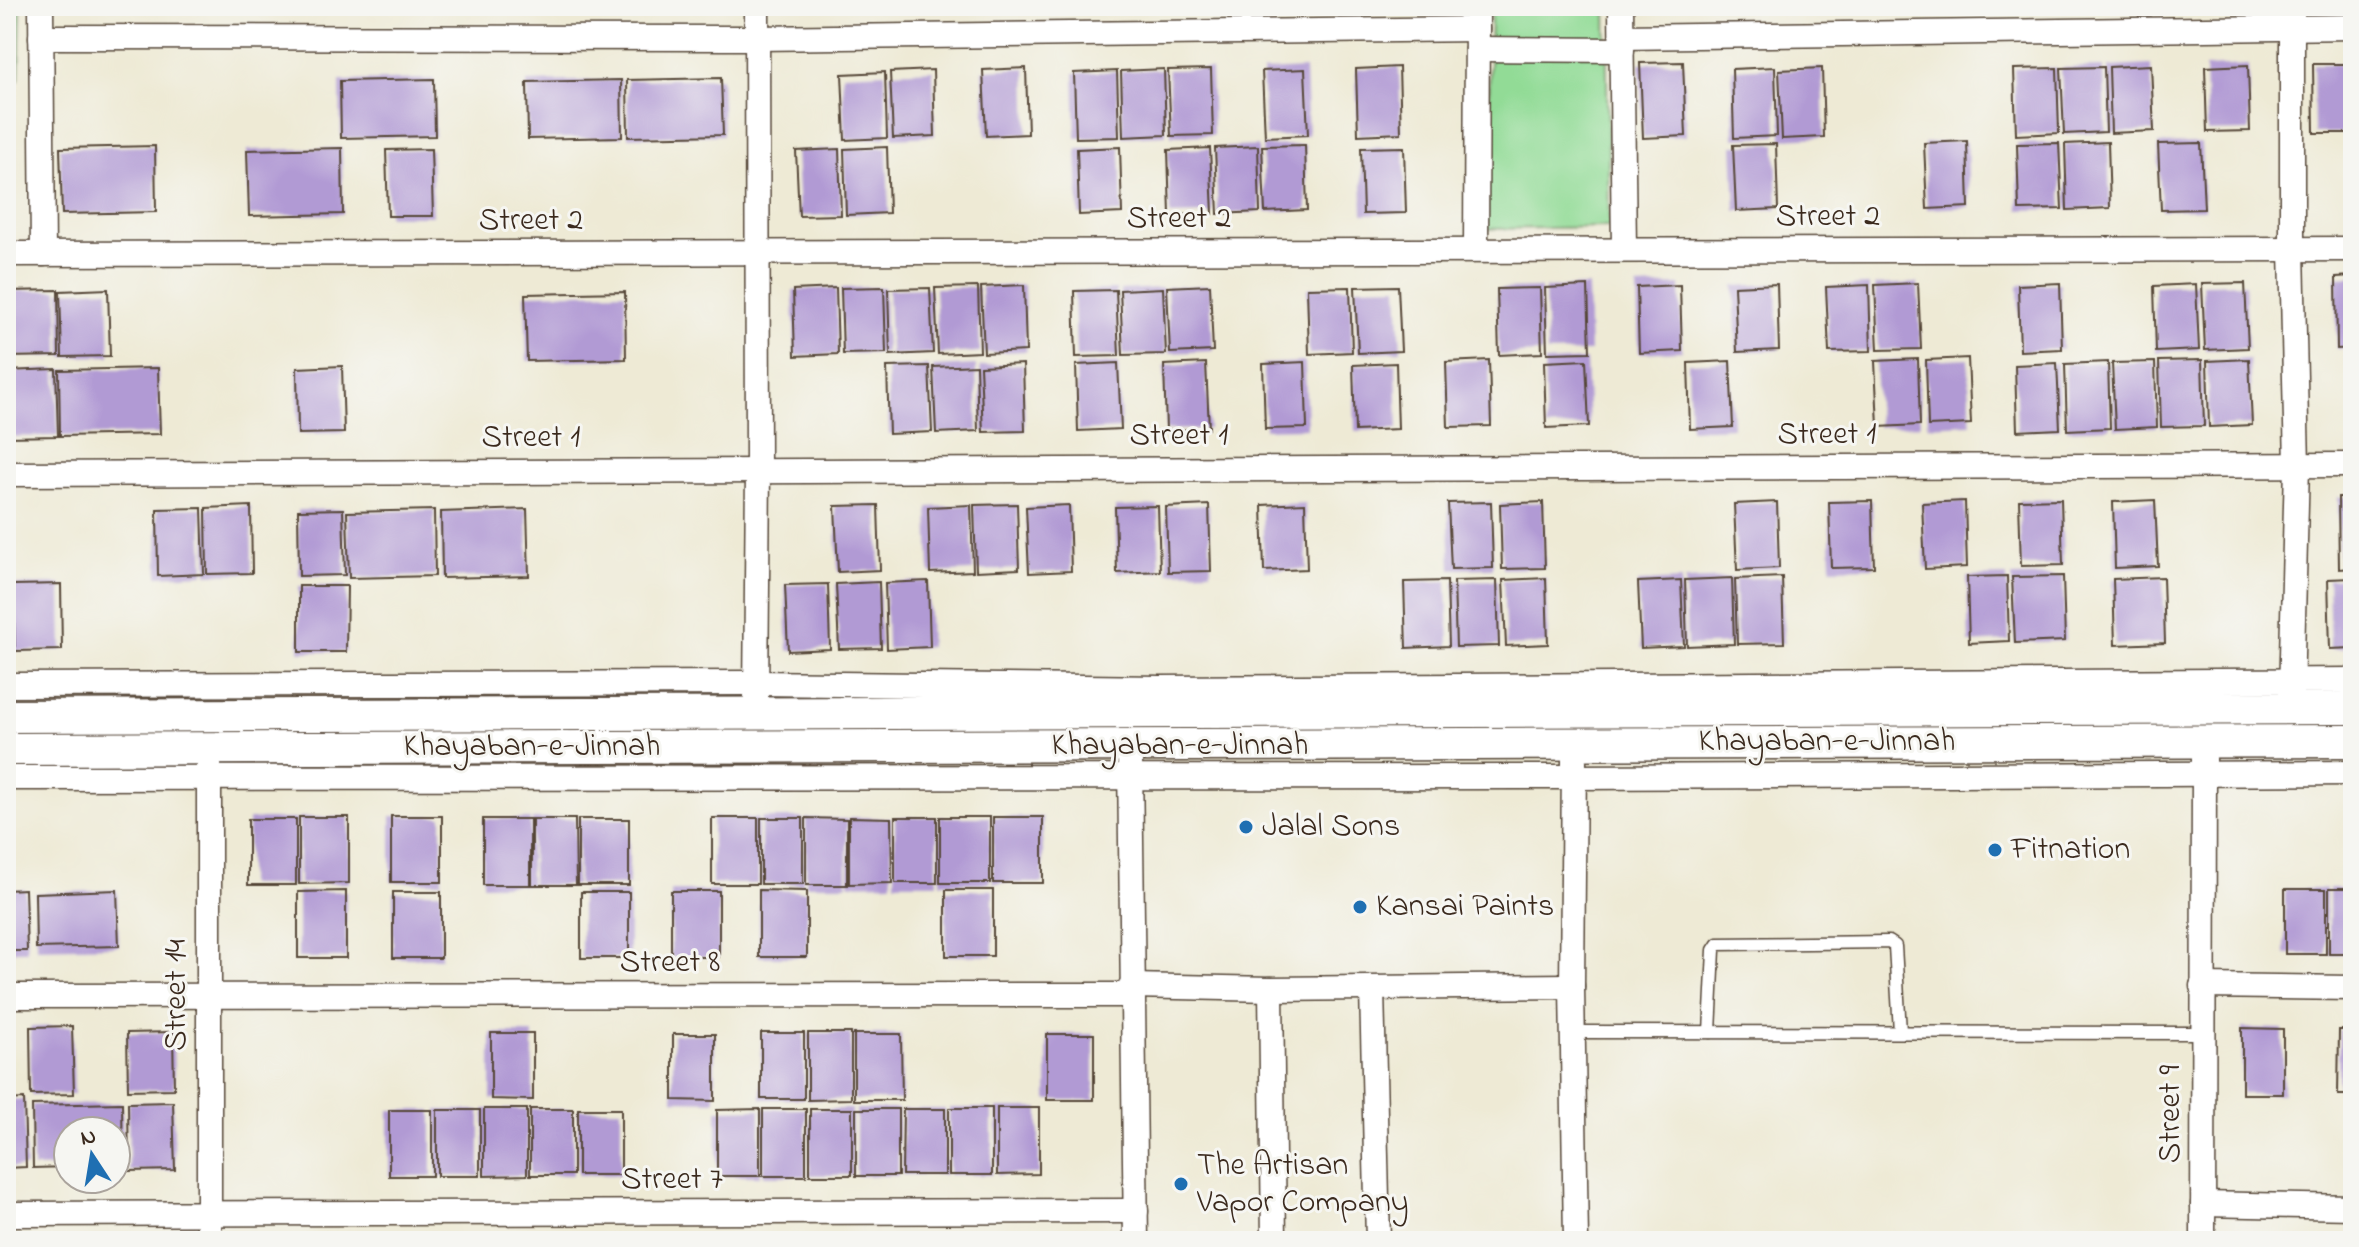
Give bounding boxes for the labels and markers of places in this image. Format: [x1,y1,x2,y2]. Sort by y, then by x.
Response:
place label: Jalal Sons [1262,804,1400,851]
marker: Jalal Sons [1237,818,1255,836]
place label: Fitnation [2010,827,2130,874]
marker: Fitnation [1986,841,2004,859]
place label: Kansai Paints [1376,884,1554,931]
marker: Kansai Paints [1351,898,1369,916]
place label: The Artisan Vapor Company [1196,1143,1409,1227]
marker: The Artisan Vapor Company [1172,1175,1190,1193]

